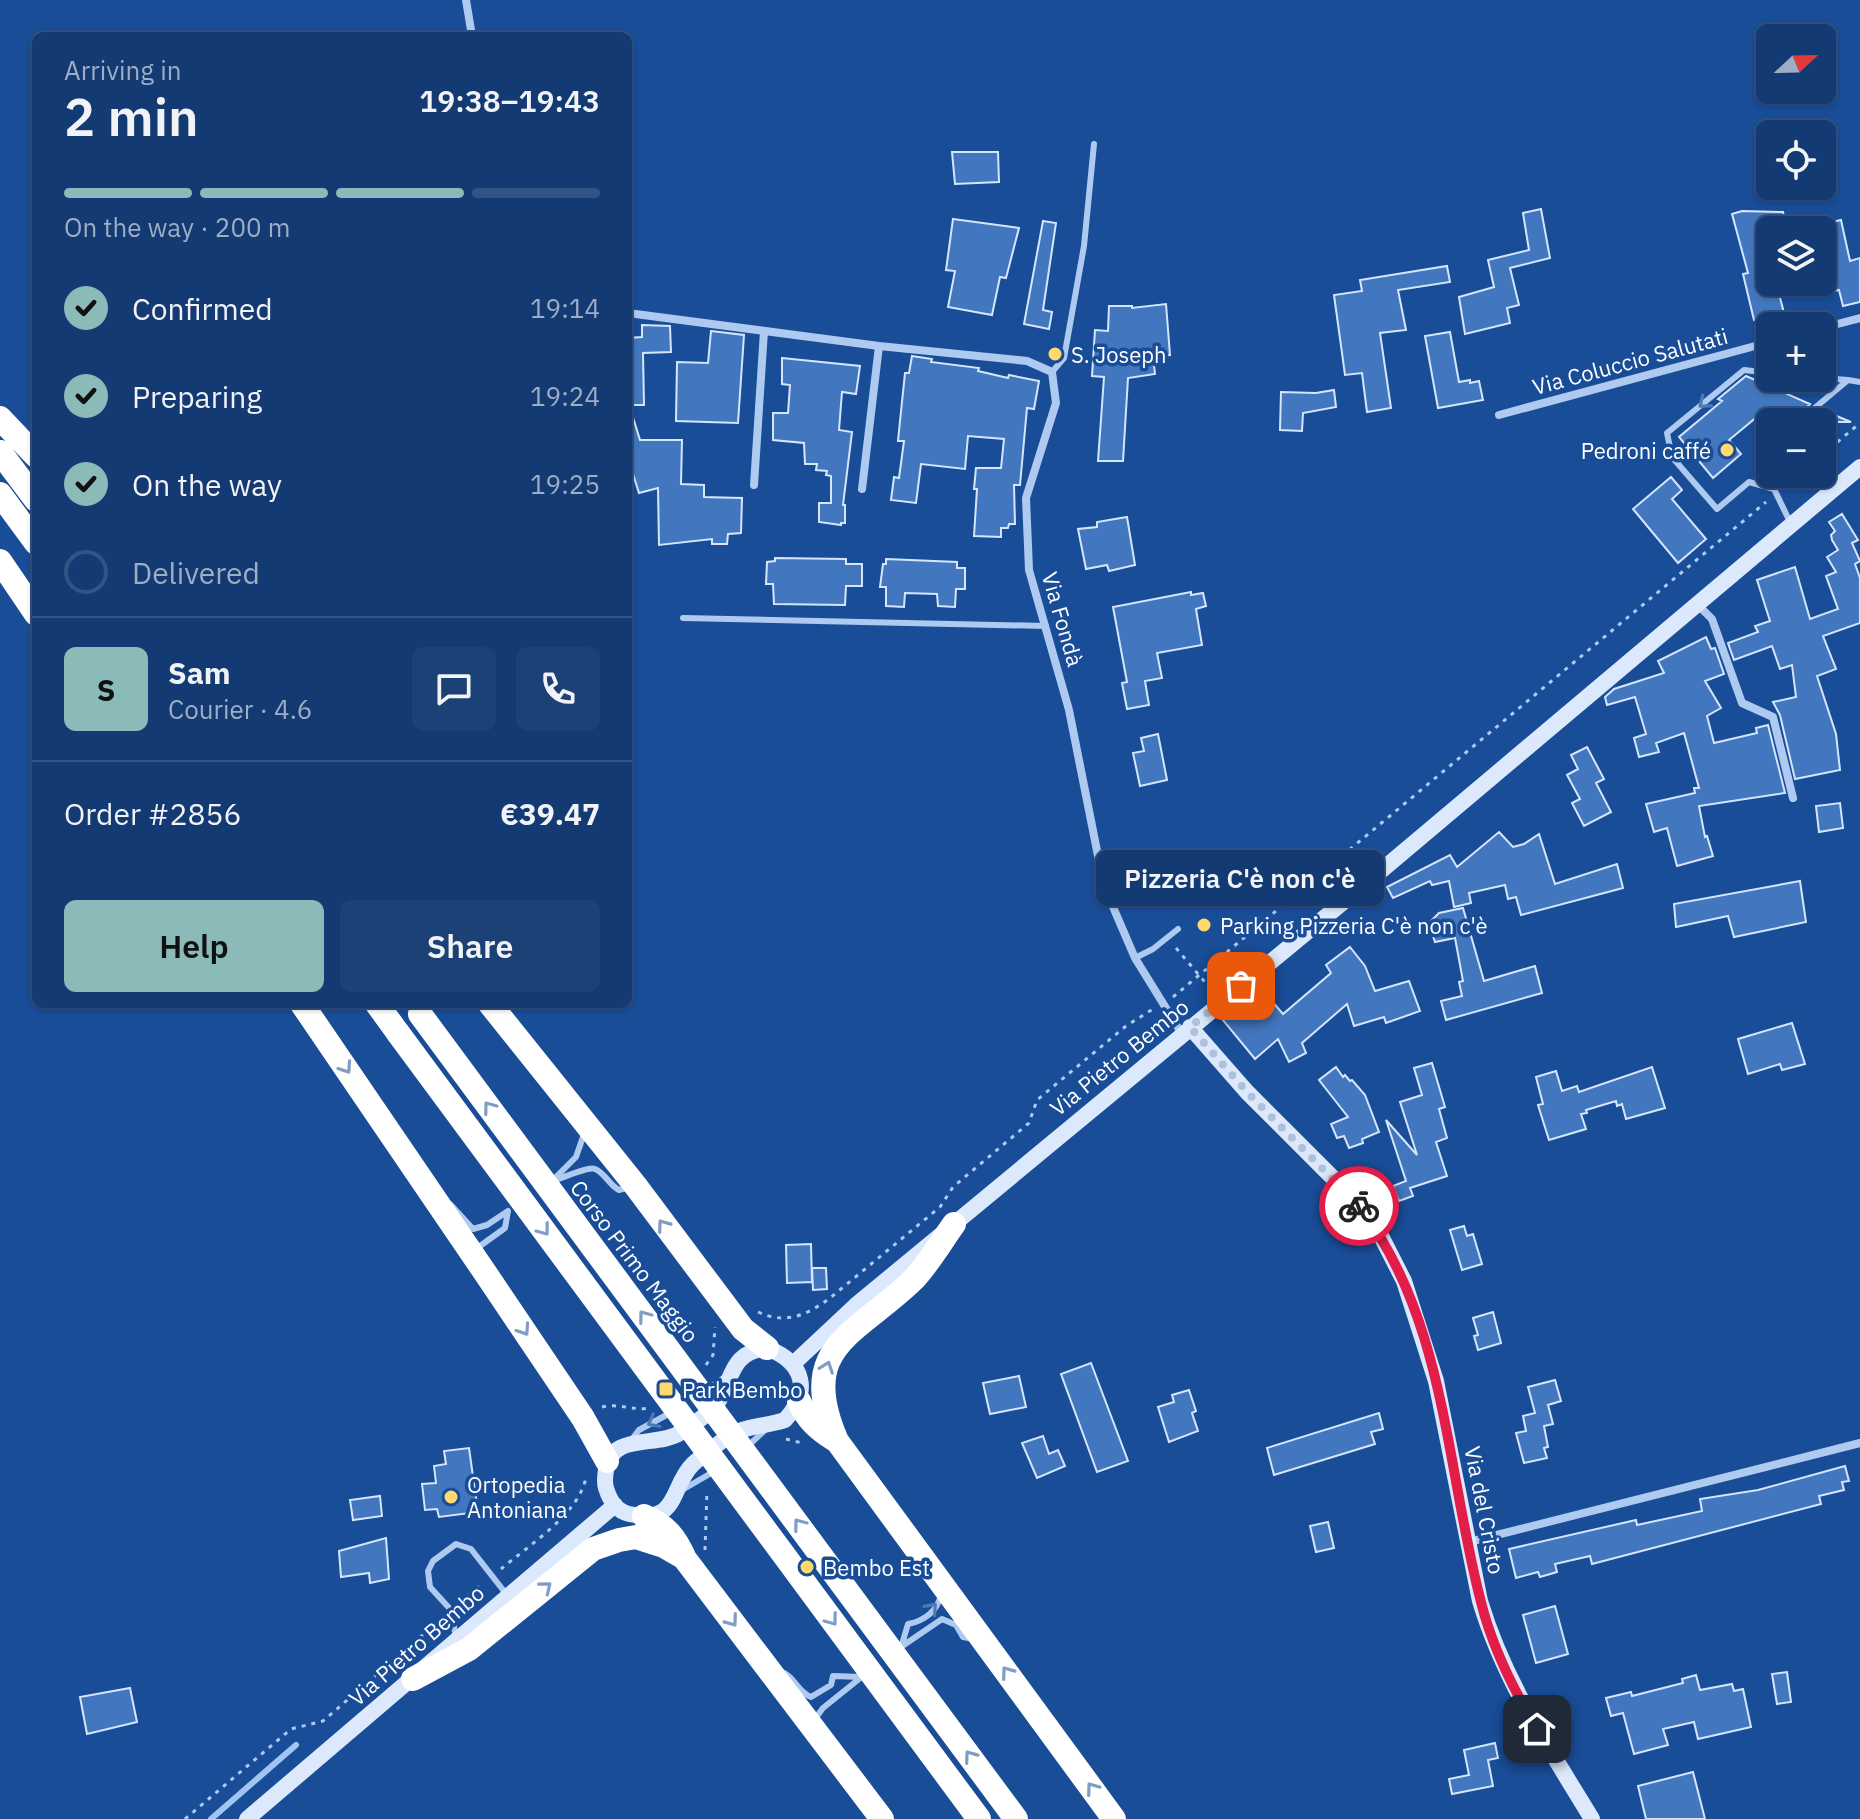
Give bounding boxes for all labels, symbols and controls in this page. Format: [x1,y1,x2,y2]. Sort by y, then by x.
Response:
north arrow [1756,24,1836,104]
map controls [1756,24,1836,488]
text: Arriving in [64,53,181,87]
text: 19:38–19:43 [419,81,600,120]
text: 2 min [64,83,199,150]
button: locate [1756,120,1836,200]
text: On the way · 200 m [64,210,290,244]
button: layers [1756,216,1836,296]
icon: check [64,286,108,330]
text: Confirmed [132,289,273,328]
text: 19:14 [530,291,600,325]
button: + [1756,312,1836,392]
street label: Via Coluccio Salutati [1529,321,1731,401]
place label: S. Joseph [1071,340,1167,369]
marker: S. Joseph [1046,345,1064,363]
icon: check [64,374,108,418]
text: Preparing [132,377,262,416]
text: 19:24 [530,379,600,413]
one-way arrow [1699,393,1713,408]
button: − [1756,408,1836,488]
place label: Pedroni caffé [1581,436,1711,465]
marker: Pedroni caffé [1718,441,1736,459]
icon: check [64,462,108,506]
text: On the way [132,465,282,504]
text: 19:25 [530,467,600,501]
text: Delivered [132,553,260,592]
street label: Via Fondà [1036,568,1090,670]
button: chat [412,647,496,731]
button: phone [516,647,600,731]
text: Sam [168,653,231,692]
text: S [97,670,115,709]
text: Courier · 4.6 [168,692,312,726]
text: Order #2856 [64,794,241,833]
text: €39.47 [500,794,600,833]
callout: Pizzeria C'è non c'è [1097,850,1385,906]
text: Pizzeria C'è non c'è [1124,861,1356,895]
button: Help [64,900,324,992]
button: Share [340,900,600,992]
place label: Parking Pizzeria C'è non c'è [1220,911,1488,940]
marker: Parking Pizzeria C'è non c'è [1195,916,1213,934]
pin [1207,952,1275,1020]
icon: bag [1219,964,1263,1008]
street label: Via Pietro Bembo [1044,992,1194,1122]
one-way arrow [336,1060,351,1074]
one-way arrow [484,1101,498,1116]
courier [1319,1166,1399,1246]
street label: Corso Primo Maggio [564,1174,706,1348]
icon: bike [1337,1184,1381,1228]
one-way arrow [658,1219,673,1233]
one-way arrow [535,1221,549,1236]
one-way arrow [639,1310,653,1324]
one-way arrow [514,1321,529,1335]
one-way arrow [817,1361,834,1375]
place label: Park Bembo [682,1375,802,1404]
marker: Park Bembo [657,1380,675,1398]
one-way arrow [647,1412,662,1427]
street label: Via del Cristo [1458,1444,1512,1576]
place label: Ortopedia Antoniana [467,1470,568,1524]
marker: Ortopedia Antoniana [442,1488,460,1506]
one-way arrow [794,1518,809,1533]
place label: Bembo Est [823,1553,930,1582]
marker: Bembo Est [798,1558,816,1576]
street label: Via Pietro Bembo [342,1578,490,1712]
one-way arrow [537,1582,551,1597]
one-way arrow [923,1603,937,1617]
one-way arrow [822,1611,836,1625]
one-way arrow [722,1612,736,1627]
one-way arrow [1002,1667,1016,1681]
pin [1503,1695,1571,1763]
icon: home [1515,1707,1559,1751]
one-way arrow [965,1750,979,1765]
one-way arrow [1087,1783,1101,1797]

